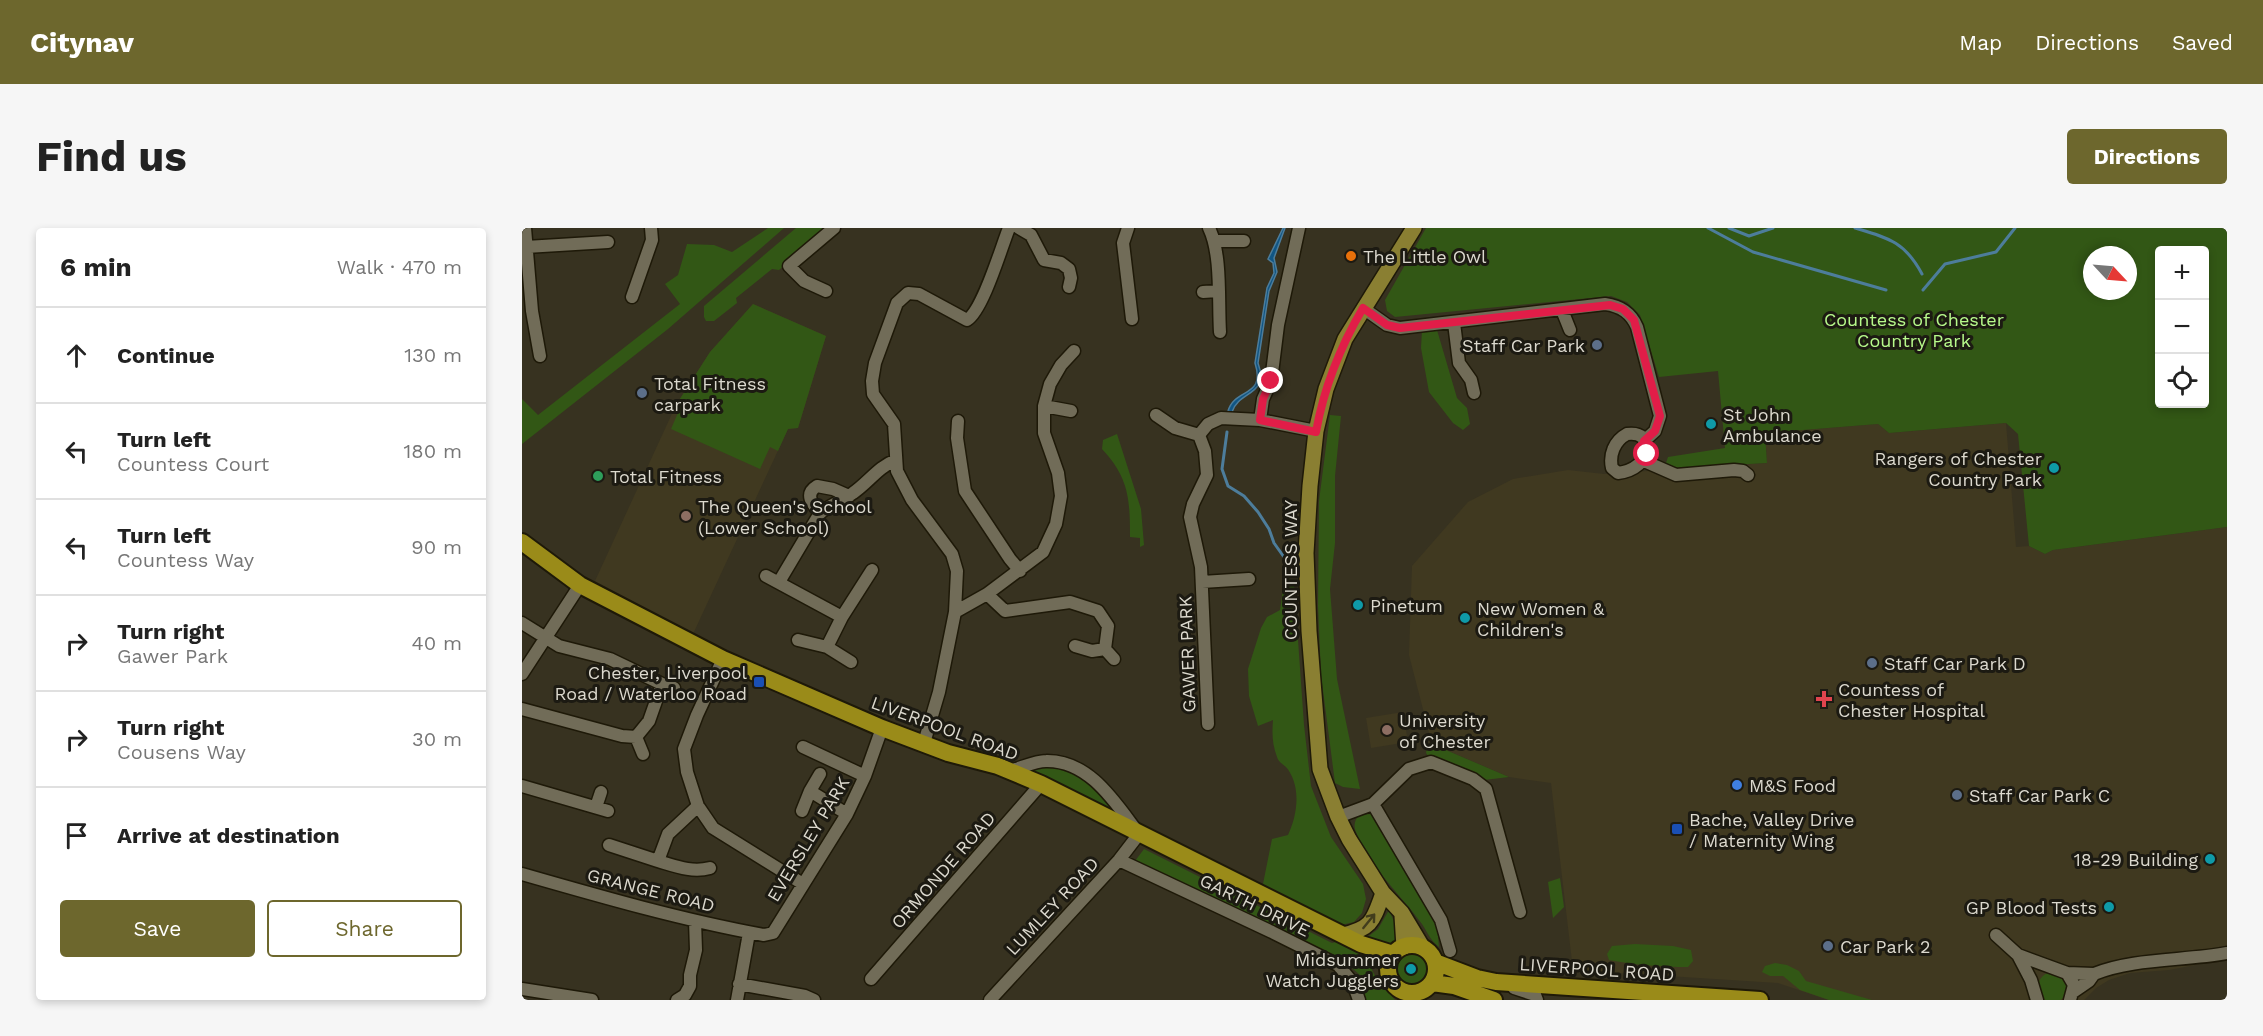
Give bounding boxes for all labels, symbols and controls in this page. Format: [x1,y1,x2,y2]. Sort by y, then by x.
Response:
text: Citynav [30,26,134,59]
text: Map [1959,30,2002,55]
text: Directions [2035,30,2139,55]
text: Saved [2172,30,2233,55]
button: Directions [2067,129,2227,184]
text: Find us [36,132,187,181]
place label: The Little Owl [1363,246,1487,267]
north arrow [2083,246,2137,300]
map controls [2155,246,2209,408]
button: + [2155,246,2209,300]
marker: The Little Owl [1344,249,1358,263]
text: 6 min [60,252,132,282]
text: Walk · 470 m [337,255,462,279]
button: − [2155,300,2209,354]
park label: Countess of Chester Country Park [1824,309,2004,351]
place label: Staff Car Park [1462,335,1585,356]
marker: Staff Car Park [1590,338,1604,352]
icon: ahead [60,339,93,372]
text: Continue [117,343,215,368]
text: 130 m [404,343,462,367]
button: locate [2155,354,2209,408]
route end [1257,367,1283,393]
place label: Total Fitness carpark [654,373,766,415]
marker: Total Fitness carpark [635,386,649,400]
place label: St John Ambulance [1723,404,1822,446]
marker: St John Ambulance [1704,417,1718,431]
text: Turn left [117,427,211,452]
icon: left [60,435,93,468]
text: 180 m [404,439,462,463]
route start [1633,440,1659,466]
place label: Rangers of Chester Country Park [1874,448,2042,490]
text: Countess Court [117,452,269,476]
marker: Rangers of Chester Country Park [2047,461,2061,475]
place label: Total Fitness [610,466,722,487]
marker: Total Fitness [591,469,605,483]
place label: The Queen's School (Lower School) [698,496,872,538]
street label: COUNTESS WAY [1280,499,1301,640]
marker: The Queen's School (Lower School) [679,509,693,523]
text: Turn left [117,523,211,548]
icon: left [60,531,93,564]
text: 90 m [411,535,462,559]
text: Countess Way [117,548,254,572]
street label: GAWER PARK [1174,595,1200,713]
place label: Pinetum [1370,595,1443,616]
marker: Pinetum [1351,598,1365,612]
place label: New Women & Children's [1477,598,1605,640]
marker: New Women & Children's [1458,611,1472,625]
text: Turn right [117,619,224,644]
icon: right [60,627,93,660]
text: 40 m [411,631,462,655]
text: Gawer Park [117,644,228,668]
place label: Staff Car Park D [1884,653,2026,674]
marker: Staff Car Park D [1865,656,1879,670]
place label: Chester, Liverpool Road / Waterloo Road [554,662,747,704]
marker: Chester, Liverpool Road / Waterloo Road [752,675,766,689]
place label: Countess of Chester Hospital [1838,679,1986,721]
marker: Countess of Chester Hospital [1815,690,1833,708]
street label: LIVERPOOL ROAD [868,692,1022,764]
place label: University of Chester [1399,710,1491,752]
text: Turn right [117,715,224,740]
icon: right [60,723,93,756]
marker: University of Chester [1380,723,1394,737]
text: 30 m [412,727,462,751]
text: Cousens Way [117,740,246,764]
street label: EVERSLEY PARK [762,773,854,905]
place label: M&S Food [1749,775,1836,796]
marker: M&S Food [1730,778,1744,792]
place label: Staff Car Park C [1969,785,2110,806]
marker: Staff Car Park C [1950,788,1964,802]
street label: ORMONDE ROAD [887,807,999,933]
place label: Bache, Valley Drive / Maternity Wing [1689,809,1854,851]
icon: arrive [60,819,93,852]
marker: Bache, Valley Drive / Maternity Wing [1670,822,1684,836]
text: Arrive at destination [117,823,340,848]
place label: 18-29 Building [2074,849,2198,870]
marker: 18-29 Building [2203,852,2217,866]
street label: LUMLEY ROAD [1001,853,1103,959]
street label: GRANGE ROAD [585,864,717,916]
street label: GARTH DRIVE [1196,869,1314,941]
place label: GP Blood Tests [1966,897,2097,918]
button: Save [60,900,255,957]
button: Share [267,900,462,957]
marker: GP Blood Tests [2102,900,2116,914]
one-way arrow [1363,913,1376,929]
place label: Car Park 2 [1840,936,1931,957]
marker: Car Park 2 [1821,939,1835,953]
place label: Midsummer Watch Jugglers [1265,949,1399,991]
street label: LIVERPOOL ROAD [1519,953,1675,985]
marker: Midsummer Watch Jugglers [1404,962,1418,976]

